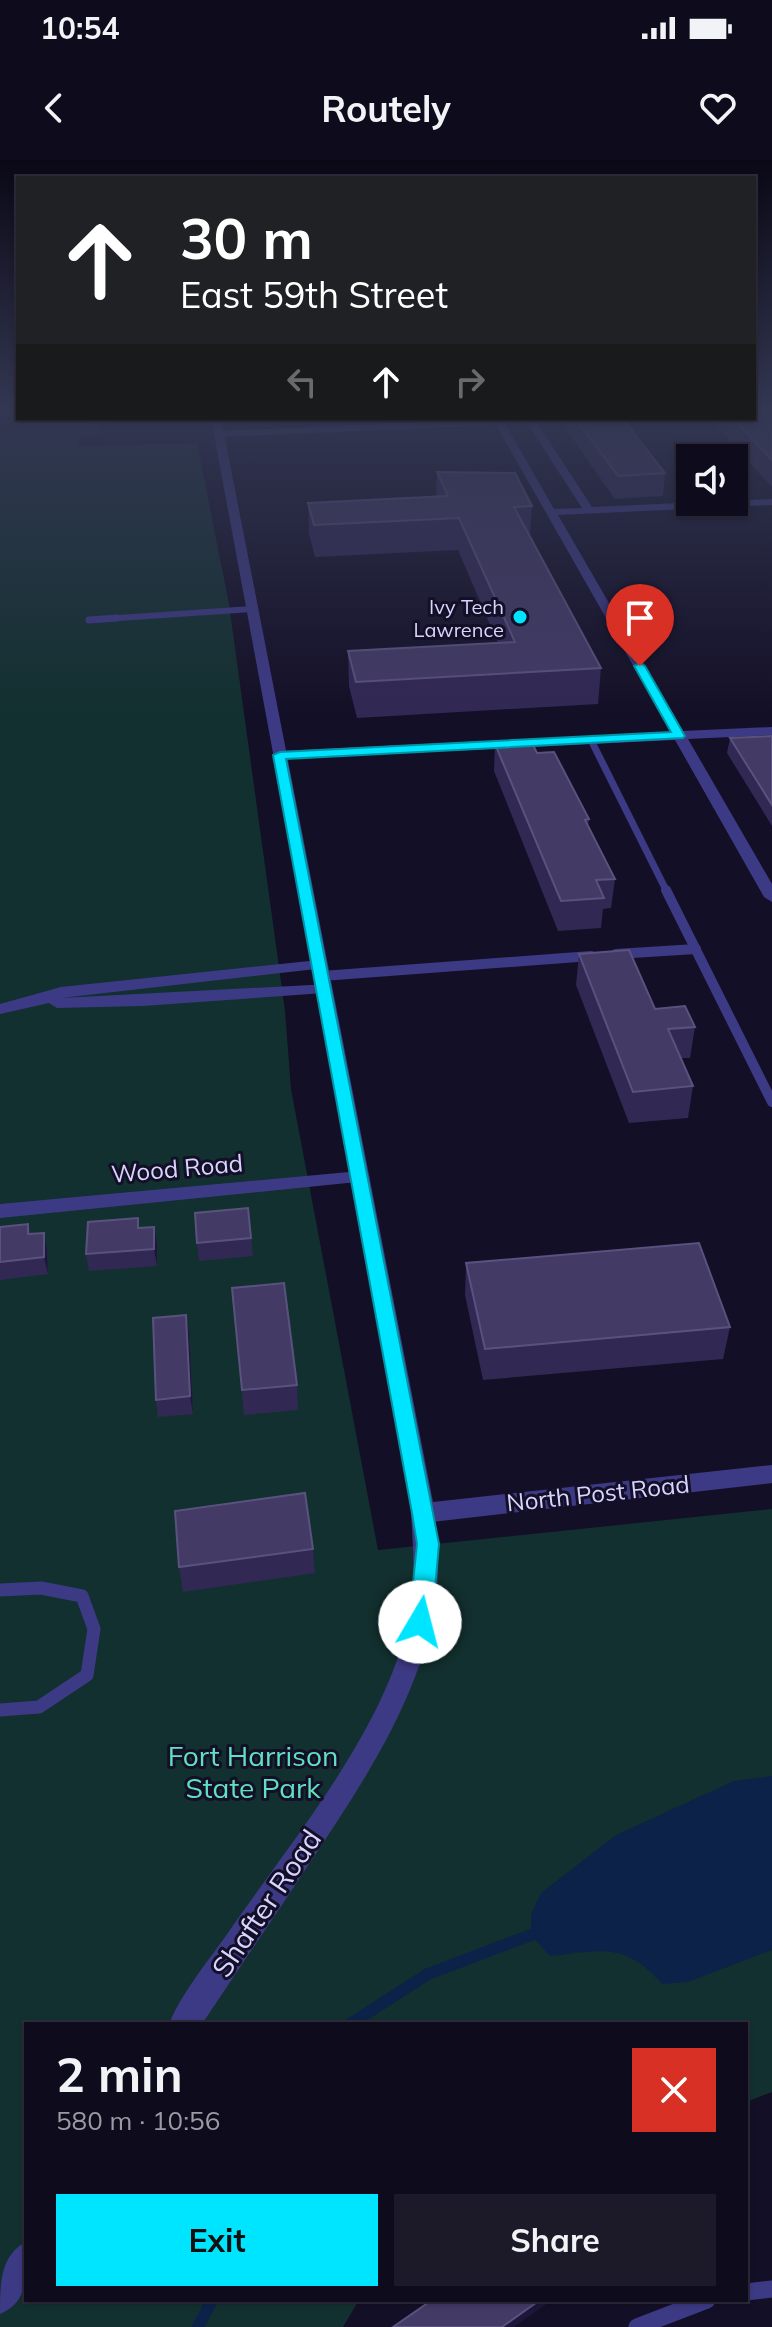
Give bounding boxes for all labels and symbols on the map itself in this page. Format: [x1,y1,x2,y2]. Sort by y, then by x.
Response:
pin [606,584,674,666]
place label: Ivy Tech Lawrence [414,594,504,642]
marker: Ivy Tech Lawrence [511,608,529,626]
street label: Wood Road [110,1147,244,1189]
street label: North Post Road [505,1468,691,1518]
position arrow [378,1580,462,1664]
park label: Fort Harrison State Park [168,1738,338,1805]
street label: Shafter Road [204,1823,328,1983]

